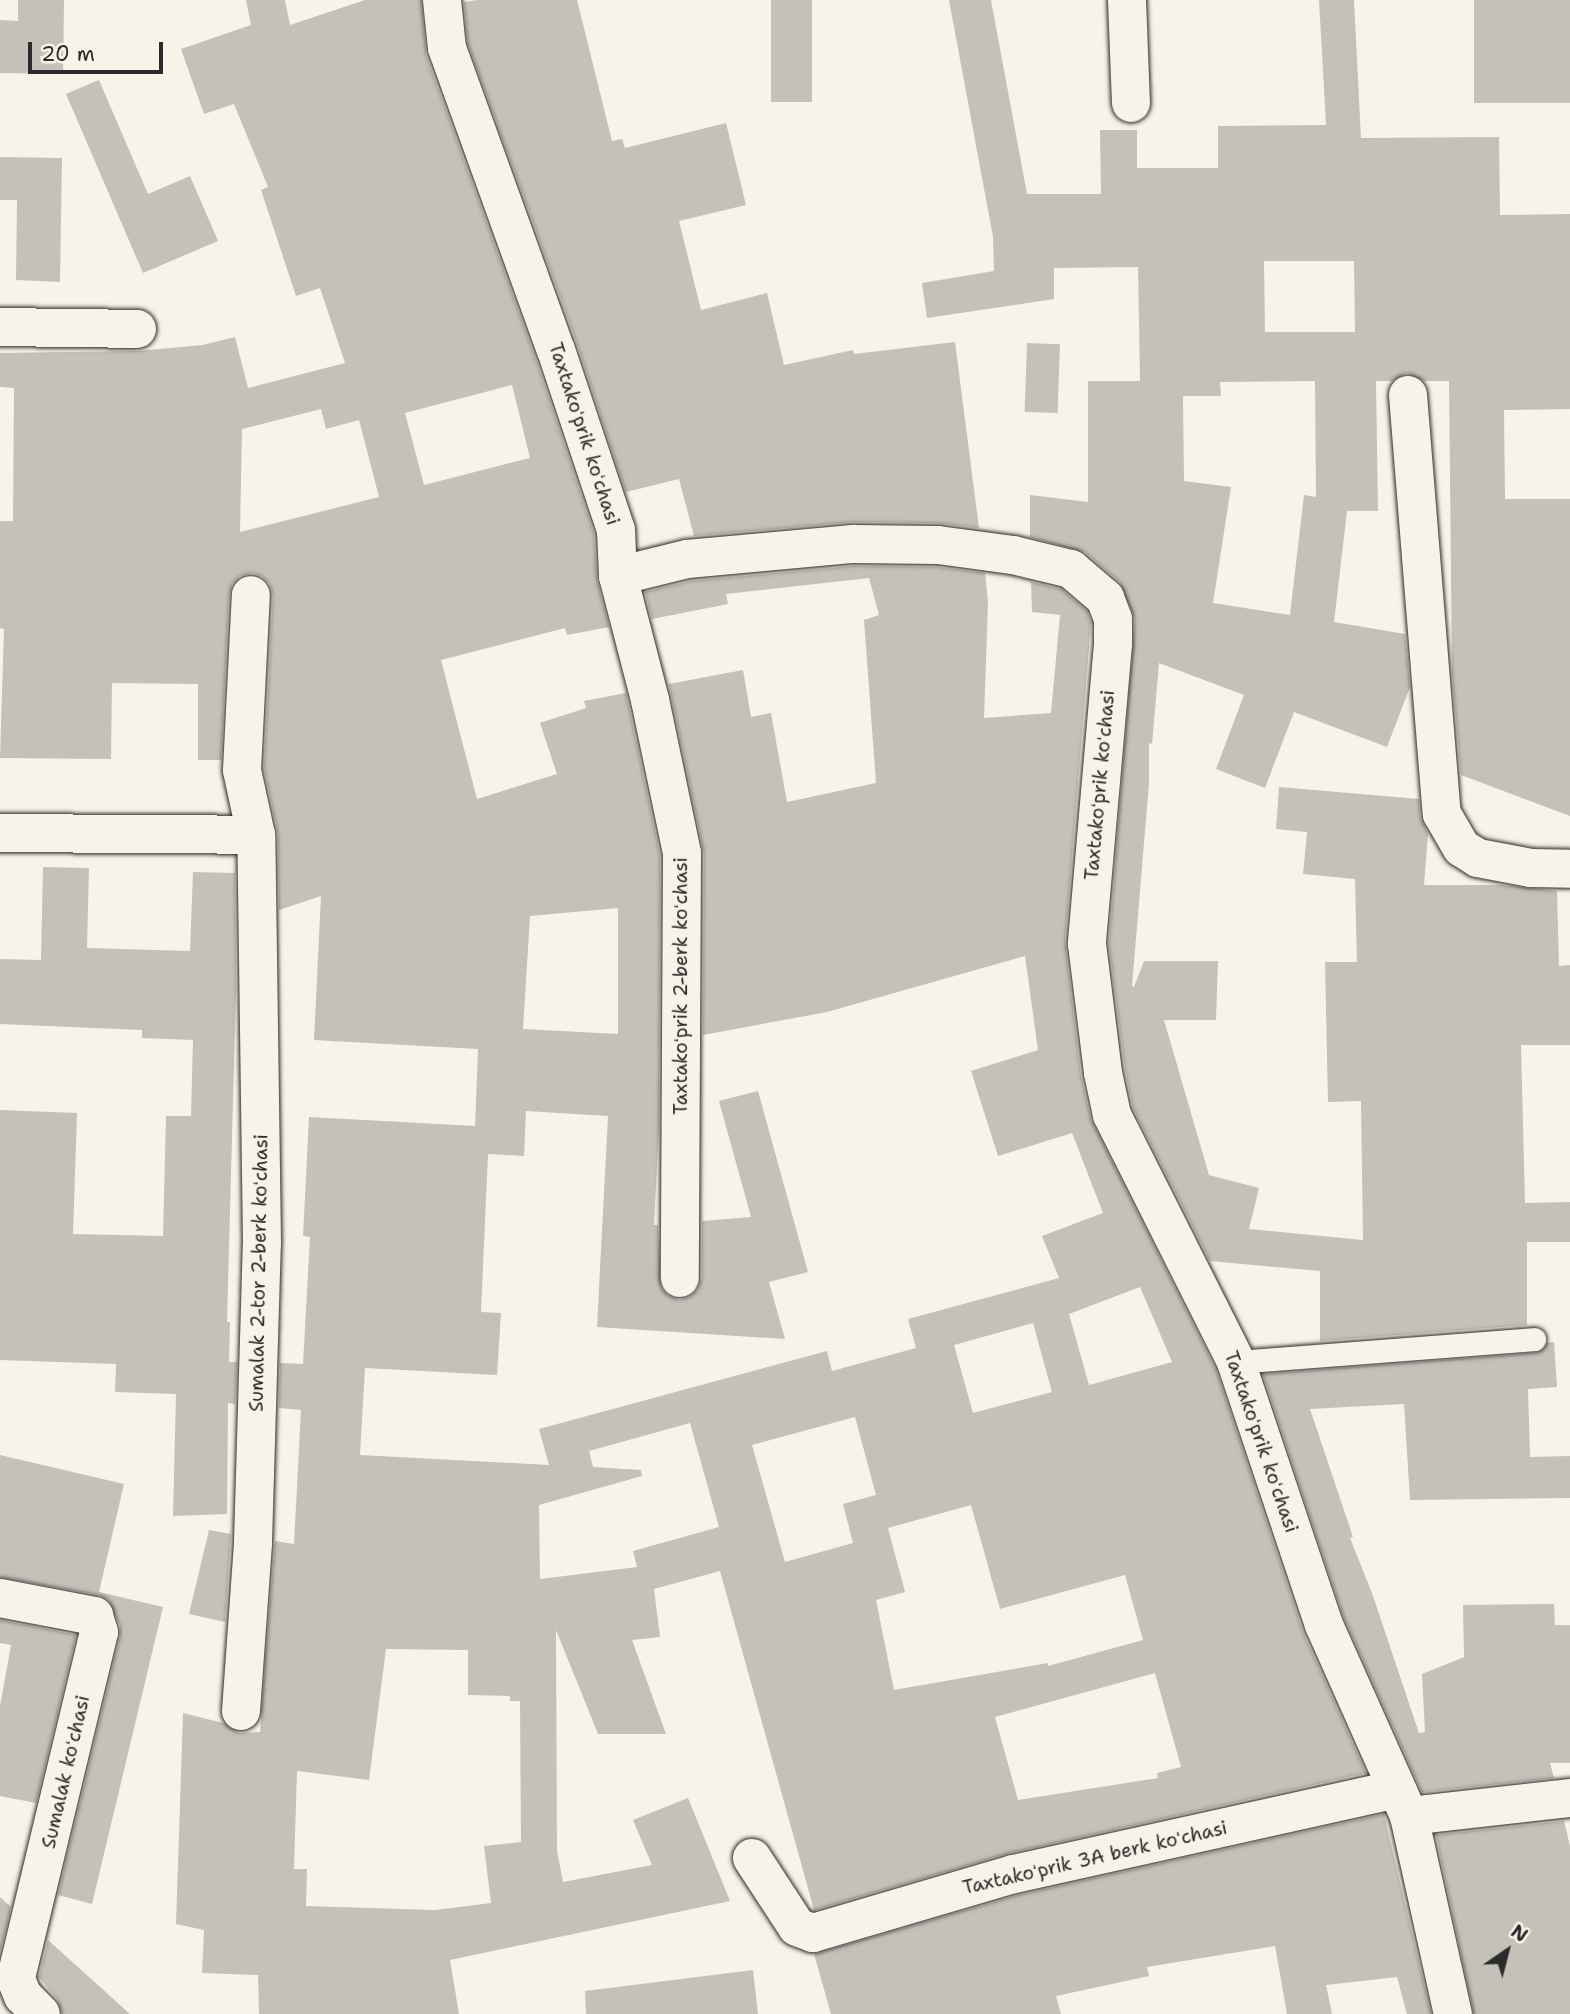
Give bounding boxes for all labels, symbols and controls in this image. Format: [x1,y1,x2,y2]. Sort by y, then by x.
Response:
scale bar [32,28,166,72]
text: 20 m [41,40,95,68]
street label: Taxtakoʻprik koʻchasi [544,340,624,528]
street label: Taxtakoʻprik koʻchasi [1080,689,1120,881]
street label: Taxtakoʻprik 2-berk koʻchasi [670,857,692,1115]
street label: Sumalak 2-tor 2-berk koʻchasi [245,1134,273,1412]
street label: Taxtakoʻprik koʻchasi [1219,1348,1303,1536]
street label: Sumalak koʻchasi [37,1693,95,1851]
street label: Taxtakoʻprik 3A berk koʻchasi [960,1816,1230,1900]
north arrow [1472,1916,1542,1986]
text: N [1506,1919,1533,1948]

